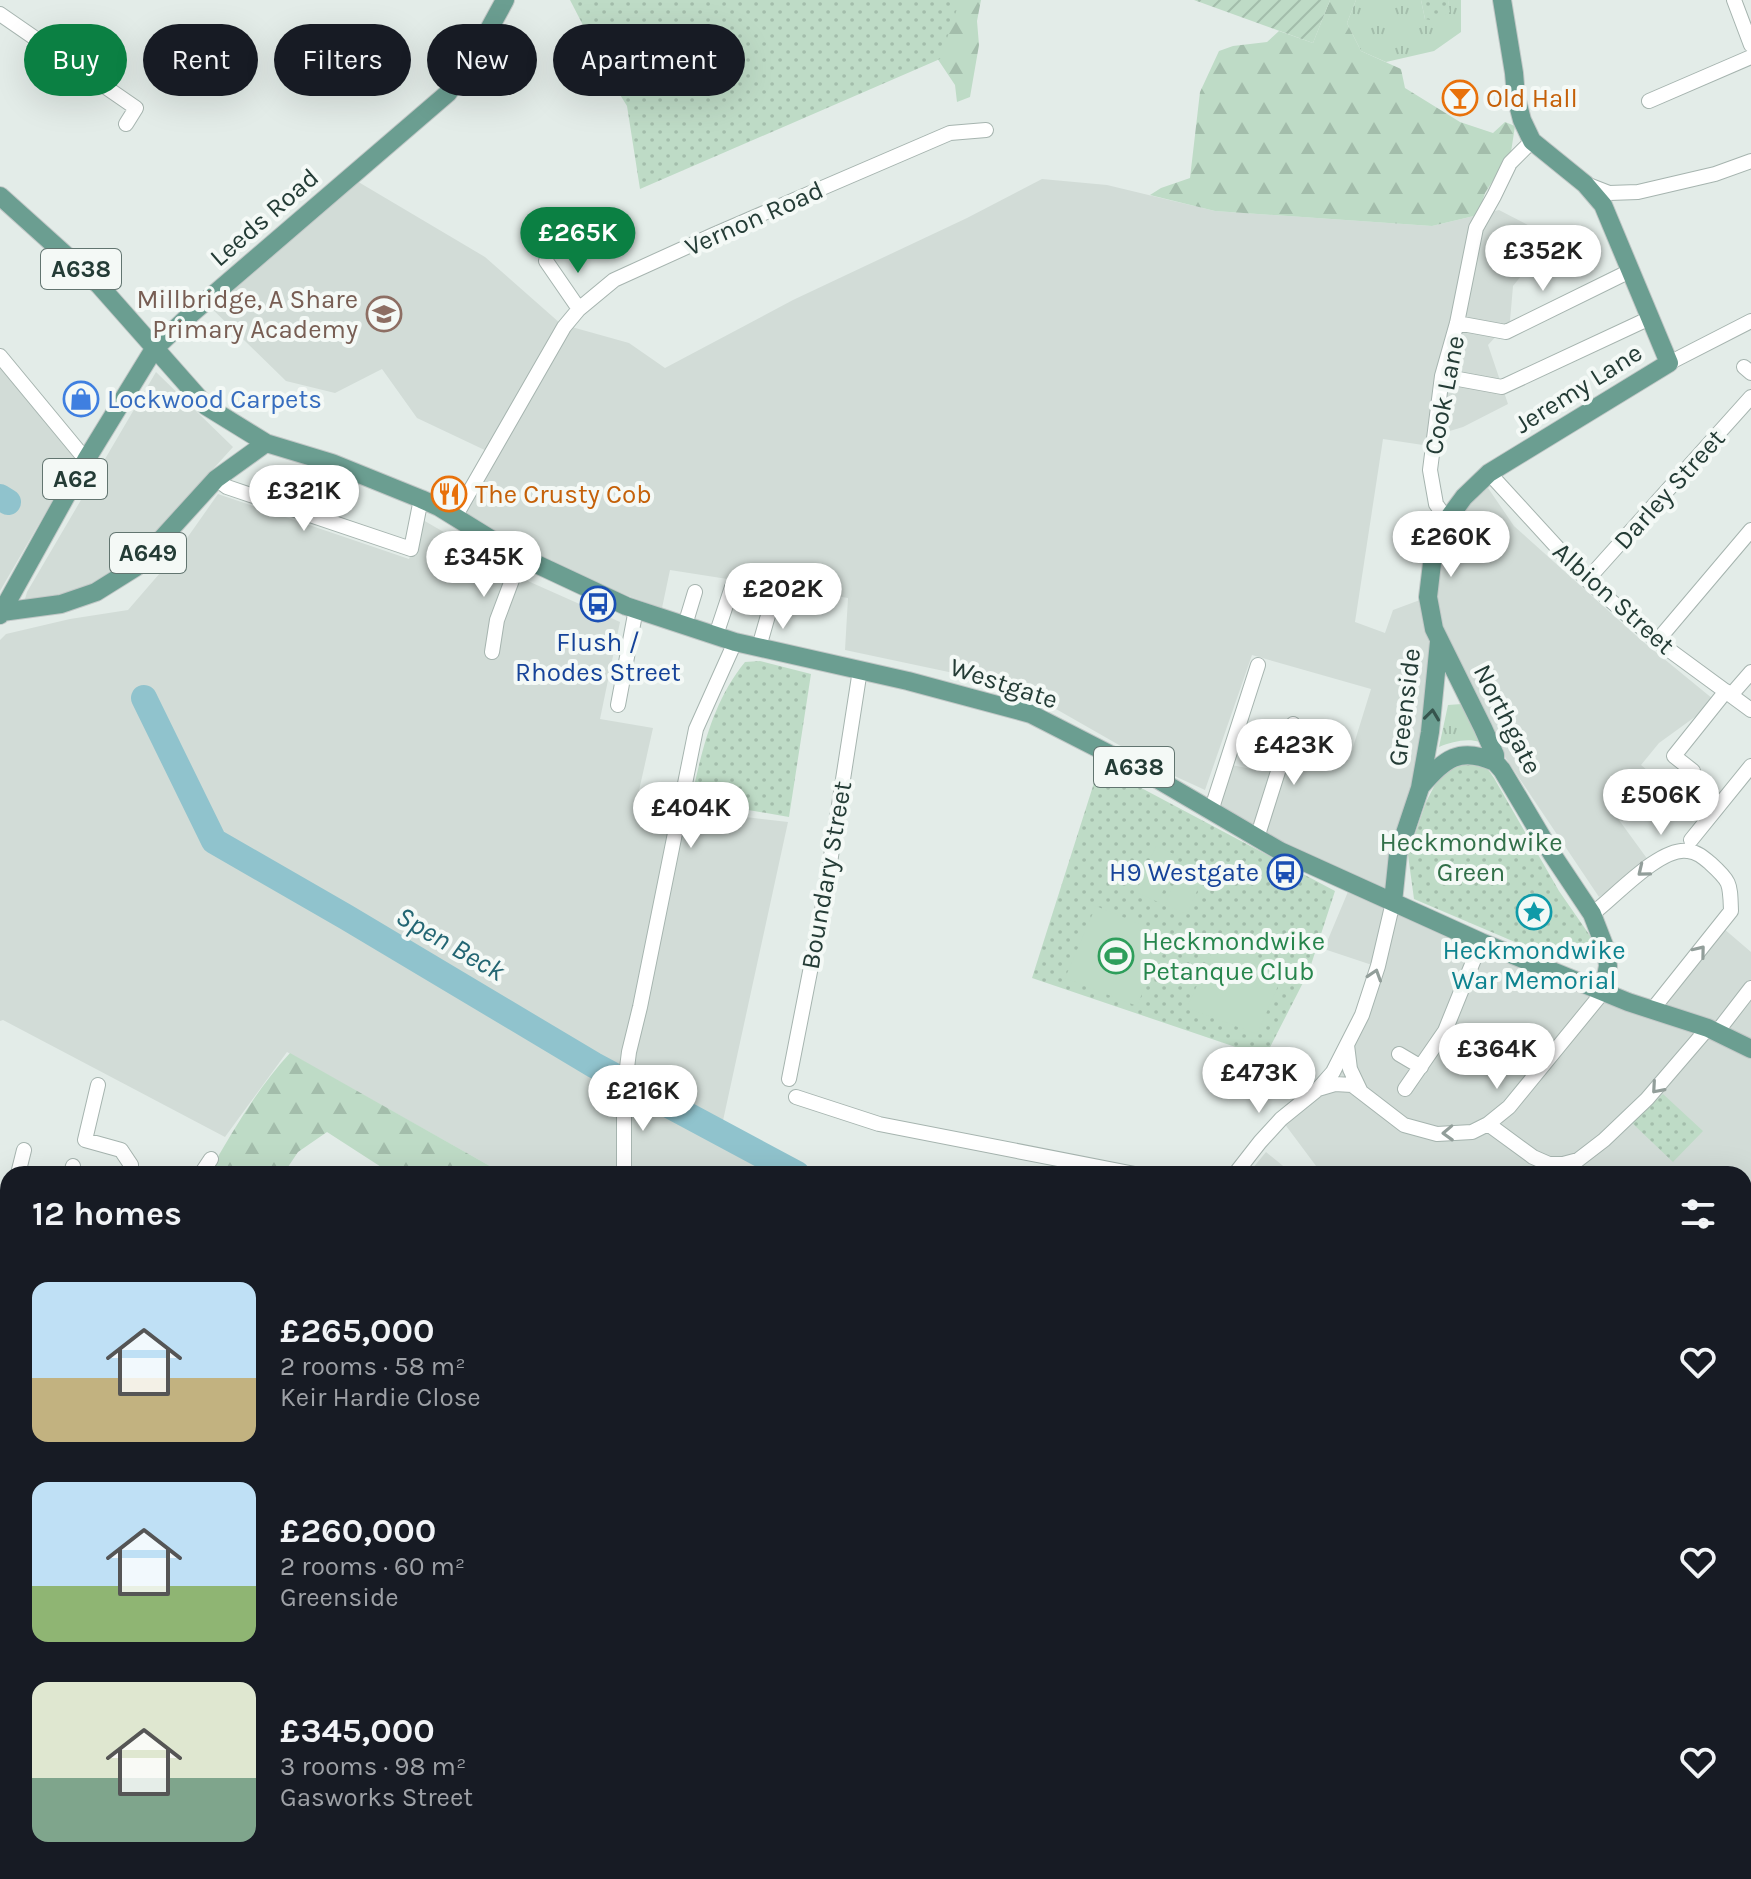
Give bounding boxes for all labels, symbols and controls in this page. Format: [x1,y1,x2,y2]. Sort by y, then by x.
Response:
chip: Buy [24,24,127,96]
chip: Rent [143,24,258,96]
chip: Filters [274,24,411,96]
chip: New [427,24,537,96]
chip: Apartment [553,24,745,96]
bar icon: Old Hall [1441,79,1479,117]
place label: Old Hall [1486,83,1578,114]
street label: Leeds Road [204,162,325,273]
street label: Vernon Road [680,174,828,263]
pin: £265K [522,207,634,275]
text: £265K [538,217,618,248]
pin: £352K [1487,225,1599,293]
text: £352K [1503,235,1583,266]
road number: A638 [41,249,121,289]
place label: Millbridge, A Share Primary Academy [136,284,358,345]
school or university icon: Millbridge, A Share Primary Academy [365,295,403,333]
street label: Cook Lane [1418,333,1471,457]
street label: Jeremy Lane [1509,337,1648,440]
shop icon: Lockwood Carpets [62,380,100,418]
place label: Lockwood Carpets [107,384,322,415]
street label: Darley Street [1607,423,1732,556]
road number: A62 [43,459,107,499]
pin: £321K [248,465,360,533]
text: £321K [267,475,341,506]
restaurant icon: The Crusty Cob [430,475,468,513]
place label: The Crusty Cob [475,479,652,510]
pin: £260K [1395,511,1507,579]
text: £260K [1411,521,1491,552]
pin: £345K [428,531,540,599]
road number: A649 [110,533,186,573]
street label: Albion Street [1547,536,1681,661]
text: £345K [444,541,524,572]
pin: £202K [727,563,839,631]
text: £202K [743,573,823,604]
bus stop icon: Flush / Rhodes Street [579,585,617,623]
place label: Flush / Rhodes Street [515,627,681,688]
street label: Greenside [1382,646,1427,768]
street label: Westgate [946,652,1062,715]
street label: Northgate [1467,659,1548,779]
one-way arrow [1423,708,1440,721]
pin: £423K [1238,719,1350,787]
text: £423K [1254,729,1334,760]
road number: A638 [1094,747,1174,787]
pin: £506K [1605,769,1717,837]
street label: Boundary Street [795,778,858,972]
text: £506K [1621,779,1701,810]
pin: £404K [635,782,747,850]
text: £404K [651,792,731,823]
park label: Heckmondwike Green [1379,827,1563,888]
bus stop icon: H9 Westgate [1266,853,1304,891]
place label: H9 Westgate [1109,857,1259,888]
one-way arrow [1638,861,1653,876]
place icon: Heckmondwike War Memorial [1515,893,1553,931]
water label: Spen Beck [390,899,512,988]
place label: Heckmondwike Petanque Club [1142,926,1325,987]
place label: Heckmondwike War Memorial [1442,935,1626,996]
sports icon: Heckmondwike Petanque Club [1097,937,1135,975]
one-way arrow [1690,946,1705,960]
one-way arrow [1366,969,1382,983]
pin: £364K [1441,1023,1553,1091]
text: £364K [1457,1033,1537,1064]
pin: £473K [1203,1047,1315,1115]
text: £473K [1220,1057,1298,1088]
pin: £216K [587,1065,699,1133]
text: £216K [606,1075,680,1106]
one-way arrow [1653,1078,1667,1093]
one-way arrow [1441,1125,1454,1142]
icon: filters [1676,1192,1720,1236]
text: 12 homes [32,1194,182,1234]
text: £265,000 [280,1311,435,1351]
icon: home [96,1314,192,1410]
icon: heart [1676,1340,1720,1384]
text: 2 rooms · 58 m² [280,1351,466,1382]
text: Keir Hardie Close [280,1382,481,1413]
text: £260,000 [280,1511,436,1551]
icon: home [96,1514,192,1610]
icon: heart [1676,1540,1720,1584]
text: 2 rooms · 60 m² [280,1551,465,1582]
text: Greenside [280,1582,399,1613]
text: £345,000 [280,1711,435,1751]
icon: home [96,1714,192,1810]
icon: heart [1676,1740,1720,1784]
text: 3 rooms · 98 m² [280,1751,466,1782]
text: Gasworks Street [280,1782,473,1813]

